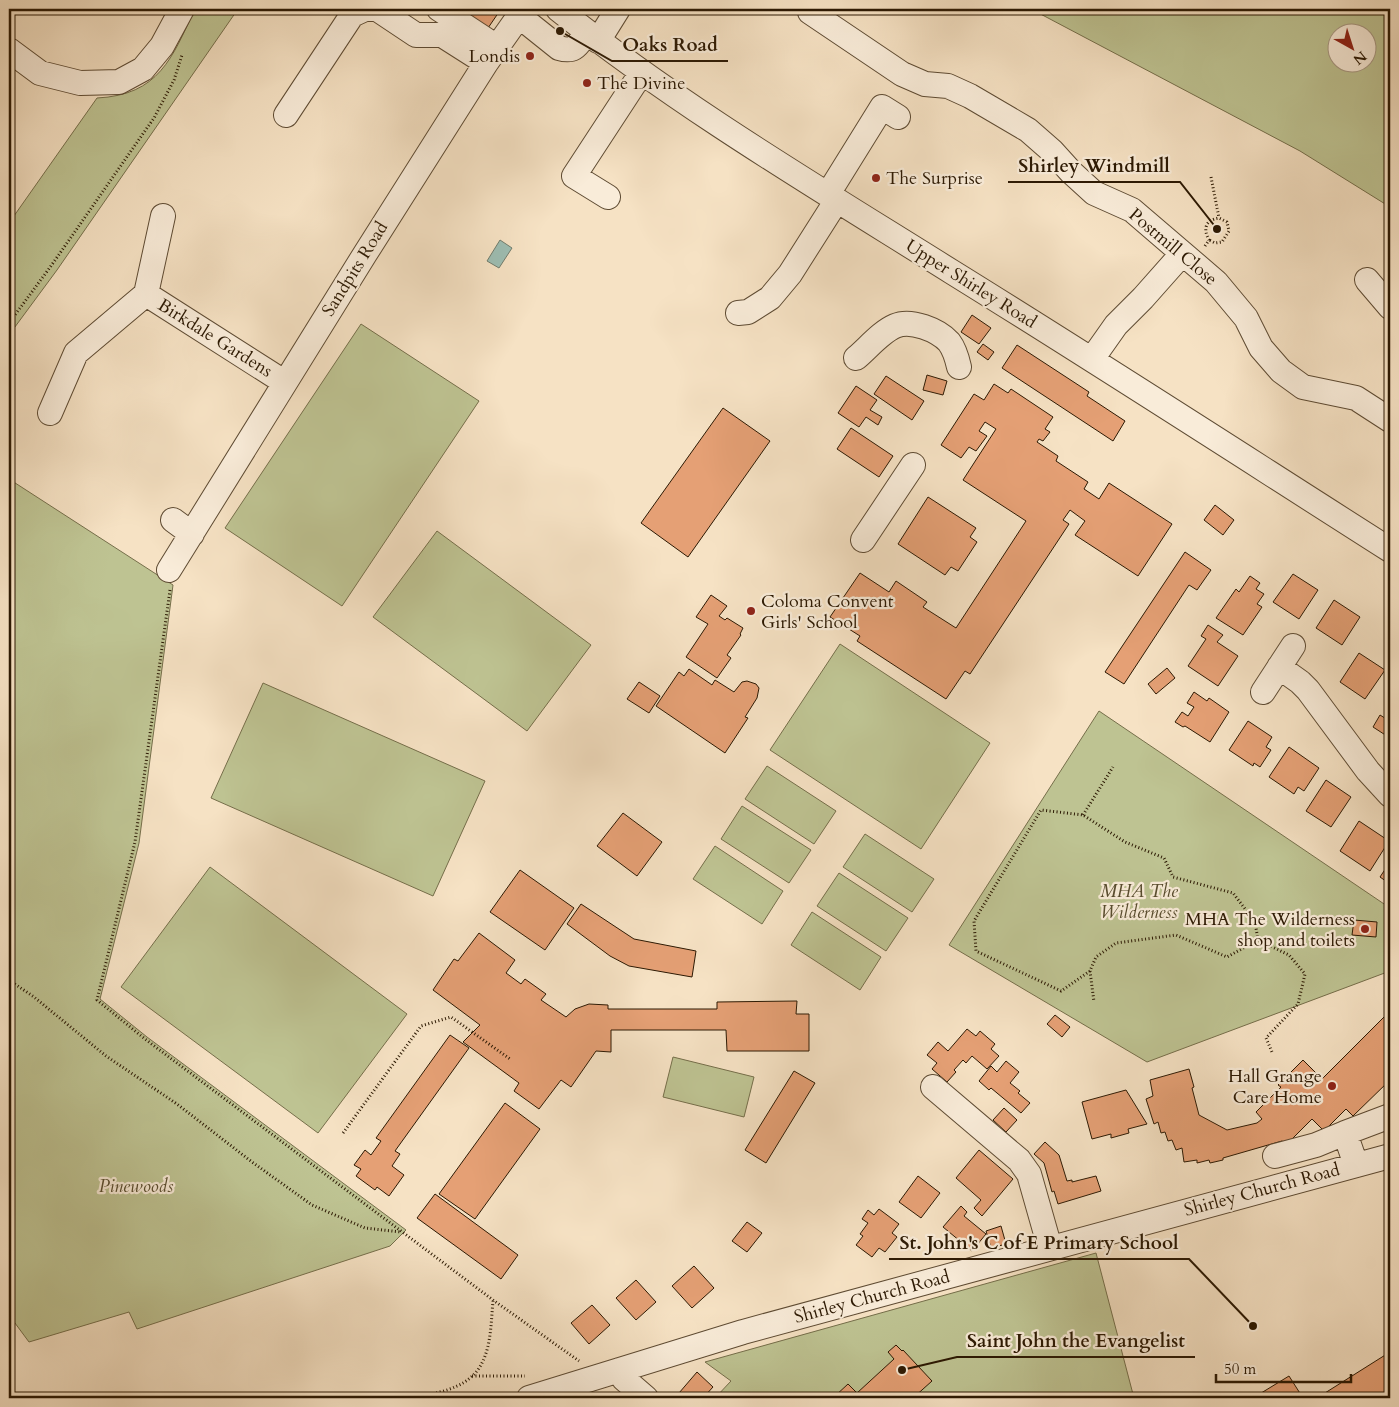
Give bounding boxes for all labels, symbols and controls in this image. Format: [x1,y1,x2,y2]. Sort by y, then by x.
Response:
north arrow [1326,22,1376,72]
callout: Oaks Road [612,27,728,61]
text: Oaks Road [622,32,718,58]
place label: Londis [468,44,520,69]
text: N [1349,47,1371,69]
marker: Londis [524,50,536,62]
place label: The Divine [597,71,685,96]
marker: The Divine [581,77,593,89]
callout: Shirley Windmill [1008,148,1180,182]
text: Shirley Windmill [1018,153,1170,179]
place label: The Surprise [886,166,983,191]
marker: The Surprise [870,172,882,184]
street label: Postmill Close [1123,203,1223,291]
street label: Sandpits Road [316,217,394,321]
street label: Upper Shirley Road [901,233,1042,335]
street label: Birkdale Gardens [153,293,277,383]
place label: Coloma Convent Girls' School [761,589,894,635]
marker: Coloma Convent Girls' School [745,605,757,617]
park label: MHA The Wilderness [1100,879,1179,925]
place label: MHA The Wilderness shop and toilets [1185,907,1355,953]
marker: MHA The Wilderness shop and toilets [1359,923,1371,935]
place label: Hall Grange Care Home [1228,1064,1322,1110]
marker: Hall Grange Care Home [1326,1080,1338,1092]
street label: Shirley Church Road [1181,1157,1343,1223]
park label: Pinewoods [99,1174,173,1199]
callout: St. John's C of E Primary School [889,1225,1189,1259]
text: St. John's C of E Primary School [899,1230,1179,1256]
street label: Shirley Church Road [791,1264,953,1330]
callout: Saint John the Evangelist [957,1323,1195,1357]
text: Saint John the Evangelist [967,1328,1185,1354]
scale bar [1216,1352,1352,1384]
text: 50 m [1224,1359,1256,1379]

